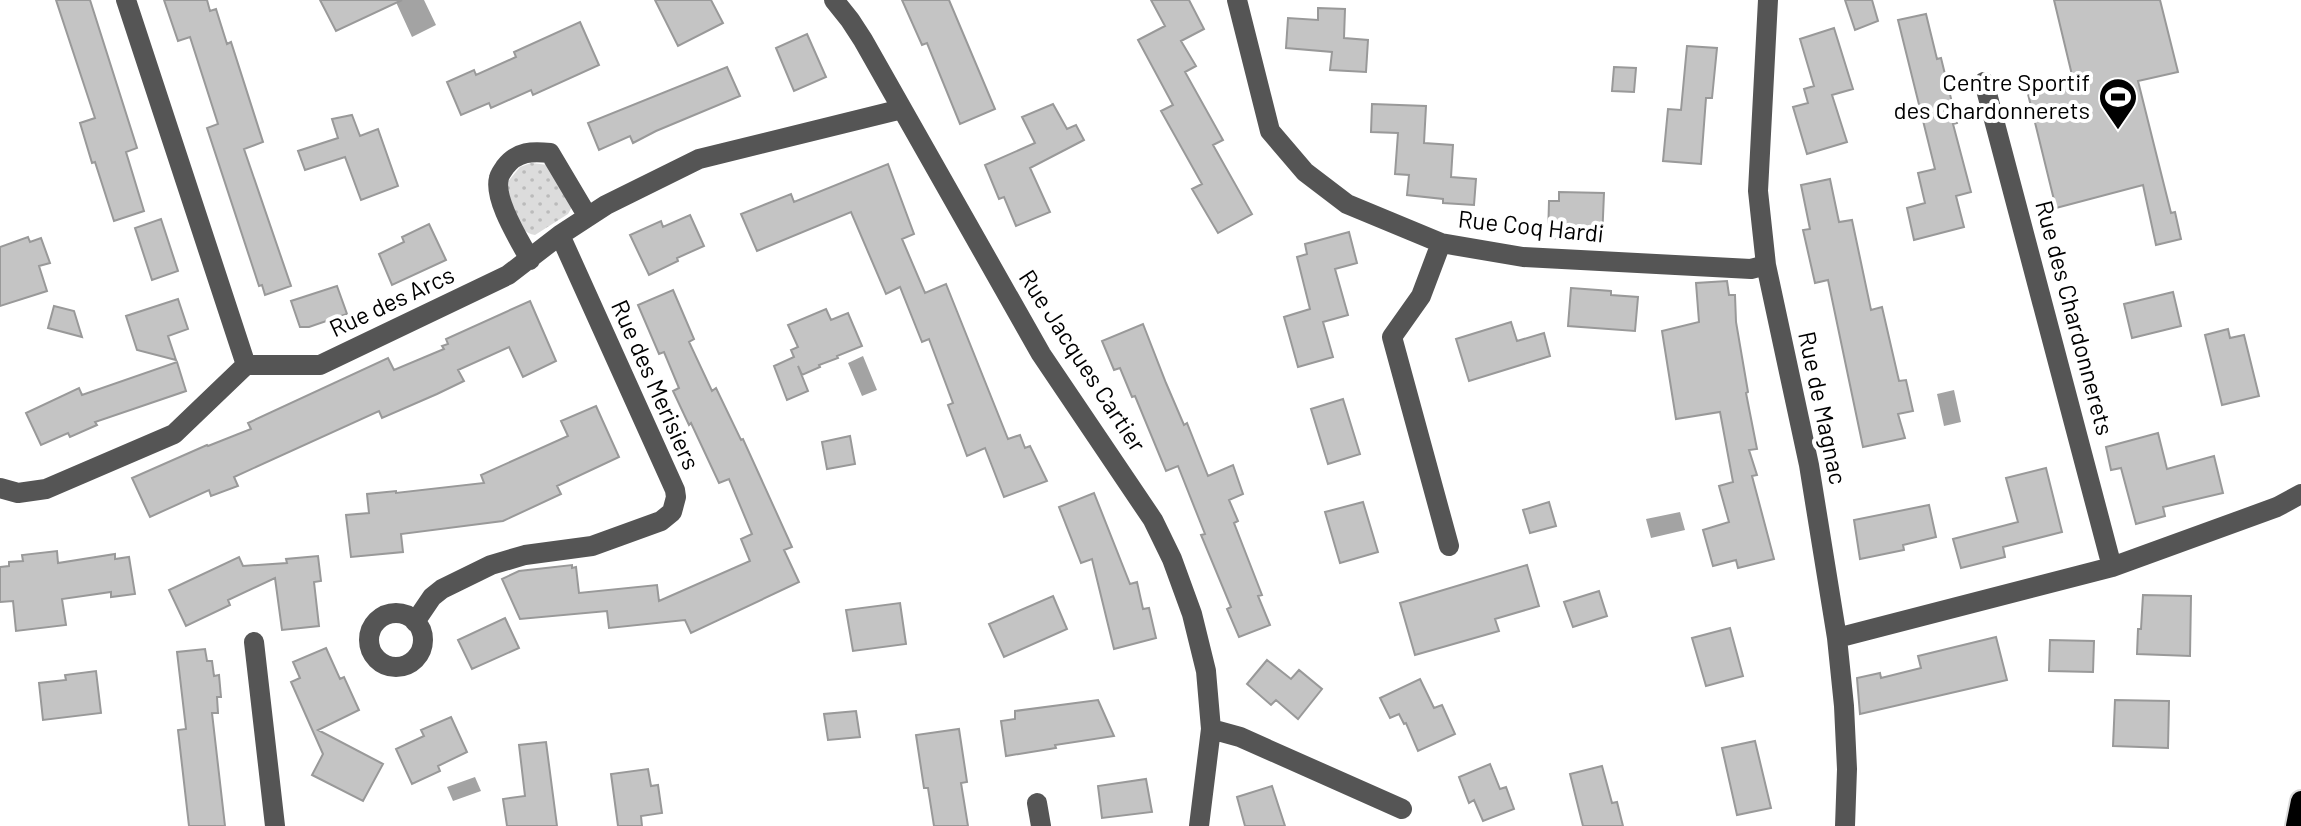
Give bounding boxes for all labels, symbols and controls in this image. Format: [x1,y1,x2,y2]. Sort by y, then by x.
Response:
place label: Centre Sportif des Chardonnerets [1893,67,2090,124]
sports icon: Centre Sportif des Chardonnerets [2097,76,2139,131]
street label: Rue des Chardonnerets [2030,197,2121,438]
street label: Rue Coq Hardi [1457,203,1606,248]
street label: Rue des Arcs [324,259,458,342]
street label: Rue Jacques Cartier [1014,264,1153,457]
street label: Rue des Merisiers [606,295,707,474]
street label: Rue de Magnac [1793,328,1854,487]

